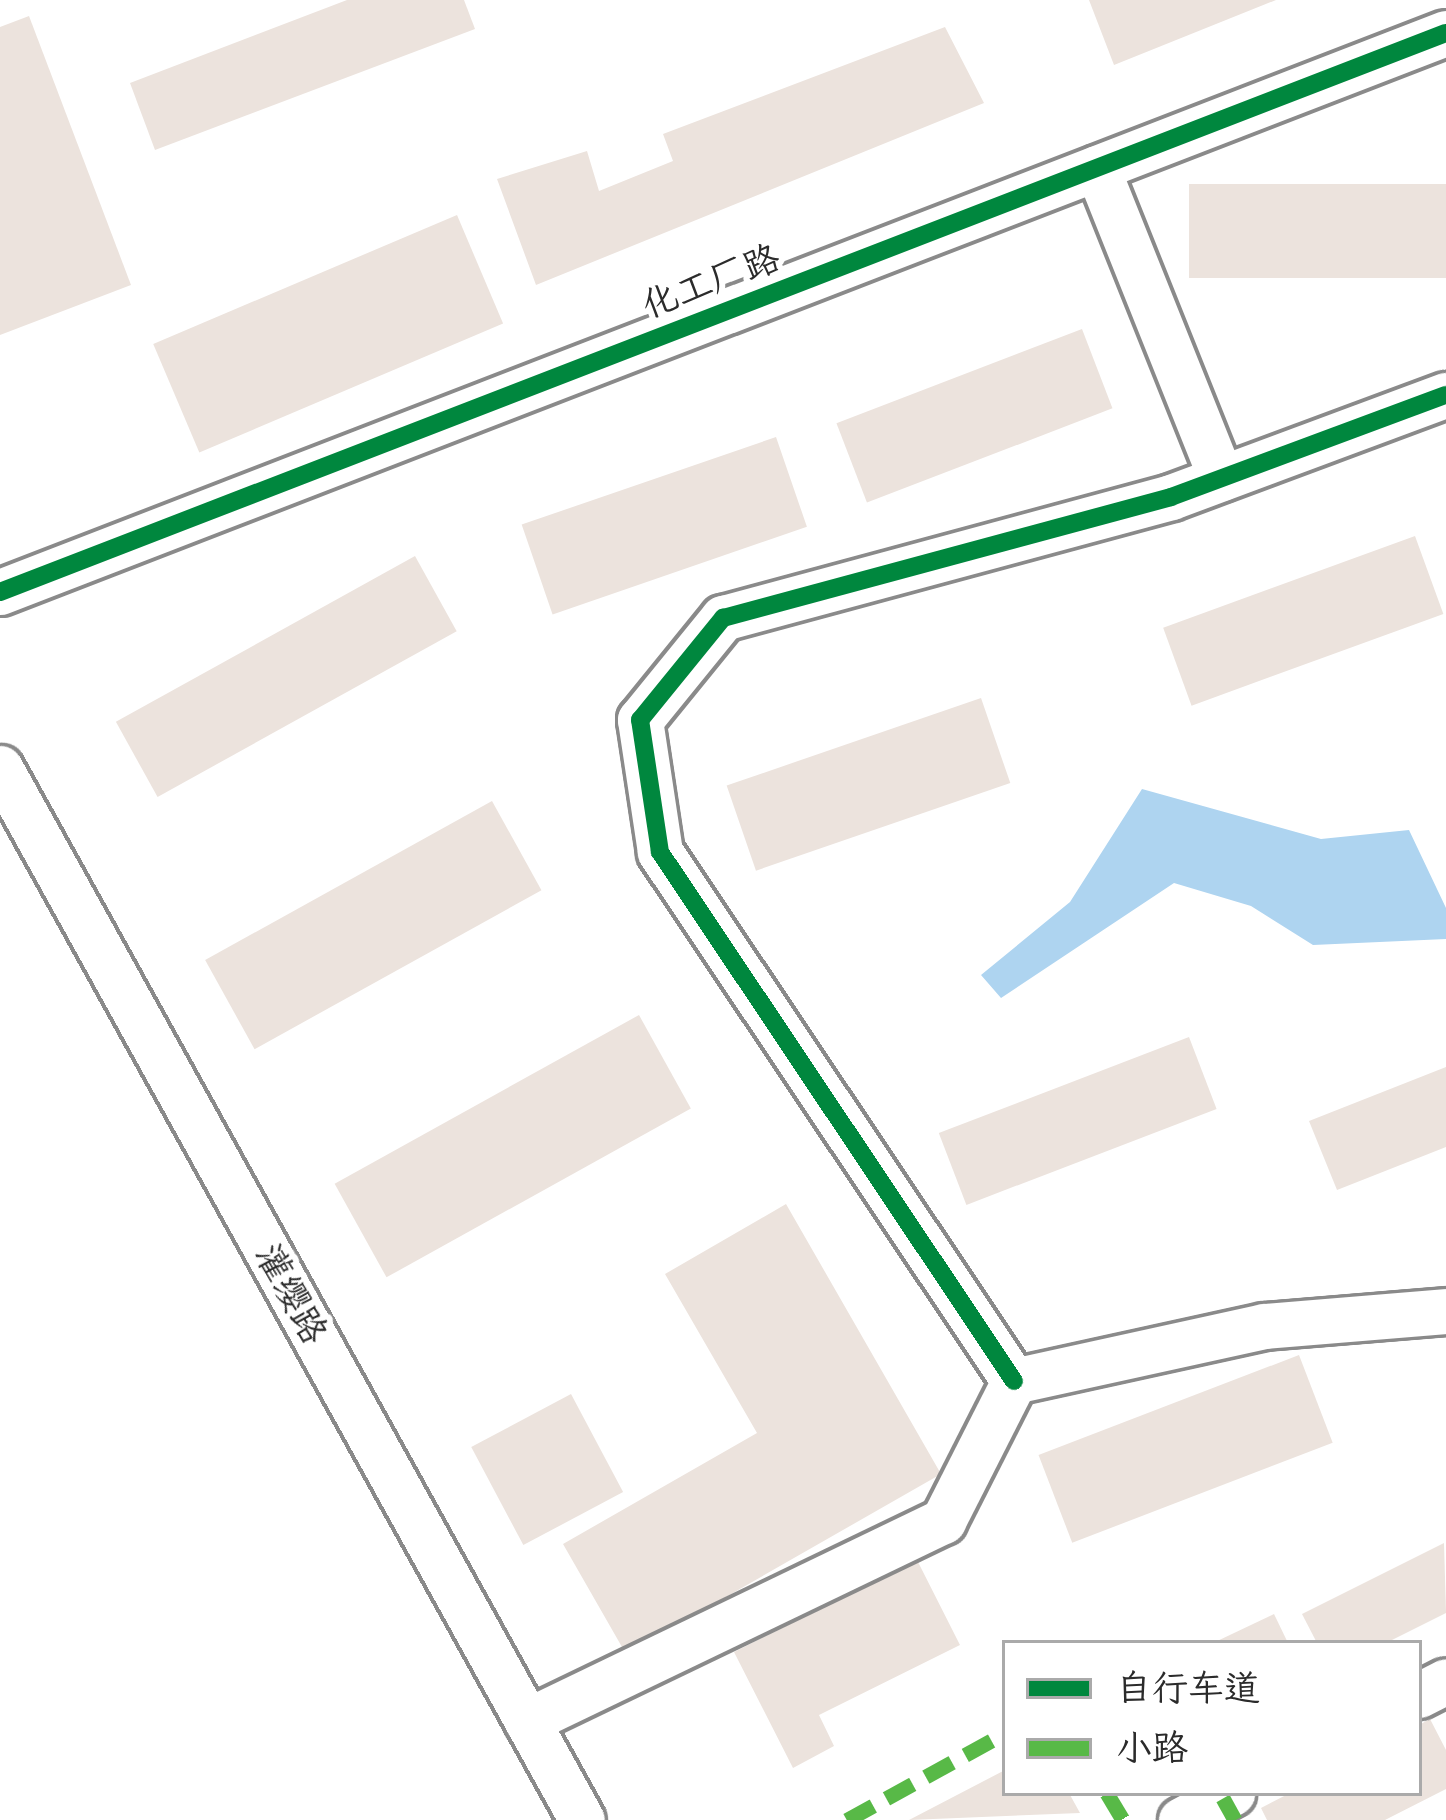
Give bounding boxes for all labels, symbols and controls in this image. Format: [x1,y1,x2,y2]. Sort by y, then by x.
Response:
street label: 化工厂路 [636,236,786,328]
street label: 灌缨路 [246,1236,336,1352]
legend [1002,1640,1422,1796]
text: 自行车道 [1116,1656,1260,1720]
text: 小路 [1116,1716,1188,1780]

